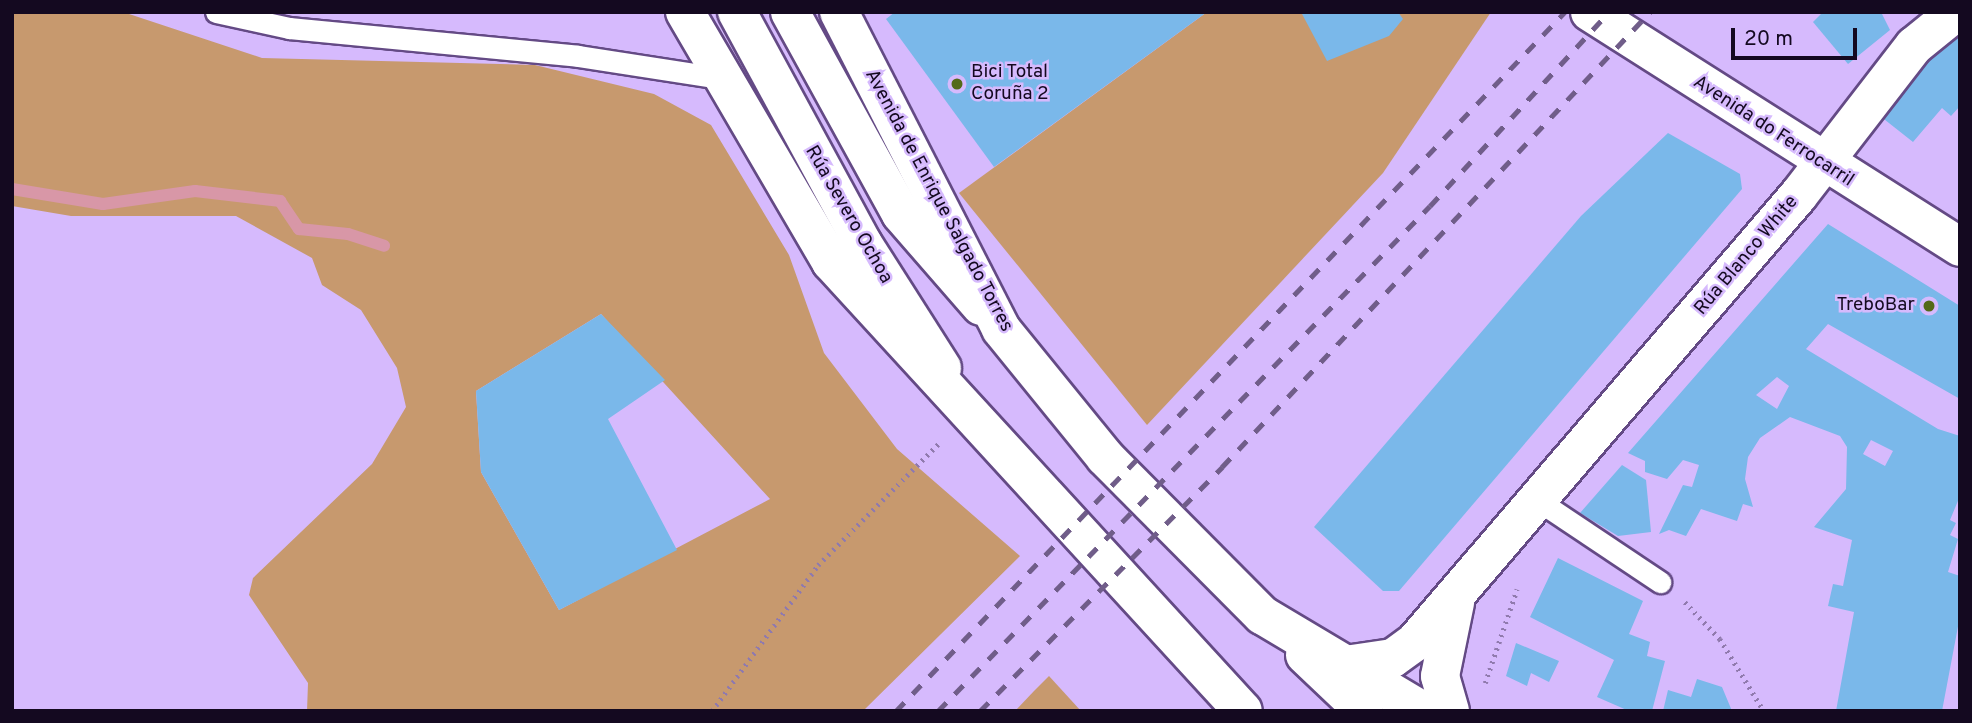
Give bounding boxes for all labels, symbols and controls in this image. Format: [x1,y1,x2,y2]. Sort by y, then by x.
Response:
scale bar [1734,14,1860,58]
text: 20 m [1744,26,1793,53]
place label: Bici Total Coruña 2 [971,62,1049,106]
street label: Avenida de Enrique Salgado Torres [859,66,1017,336]
street label: Avenida do Ferrocarril [1688,72,1858,192]
marker: Bici Total Coruña 2 [949,76,965,92]
street label: Rúa Severo Ochoa [799,142,897,288]
street label: Rúa Blanco White [1690,191,1804,321]
place label: TreboBar [1837,295,1915,317]
marker: TreboBar [1921,298,1937,314]

